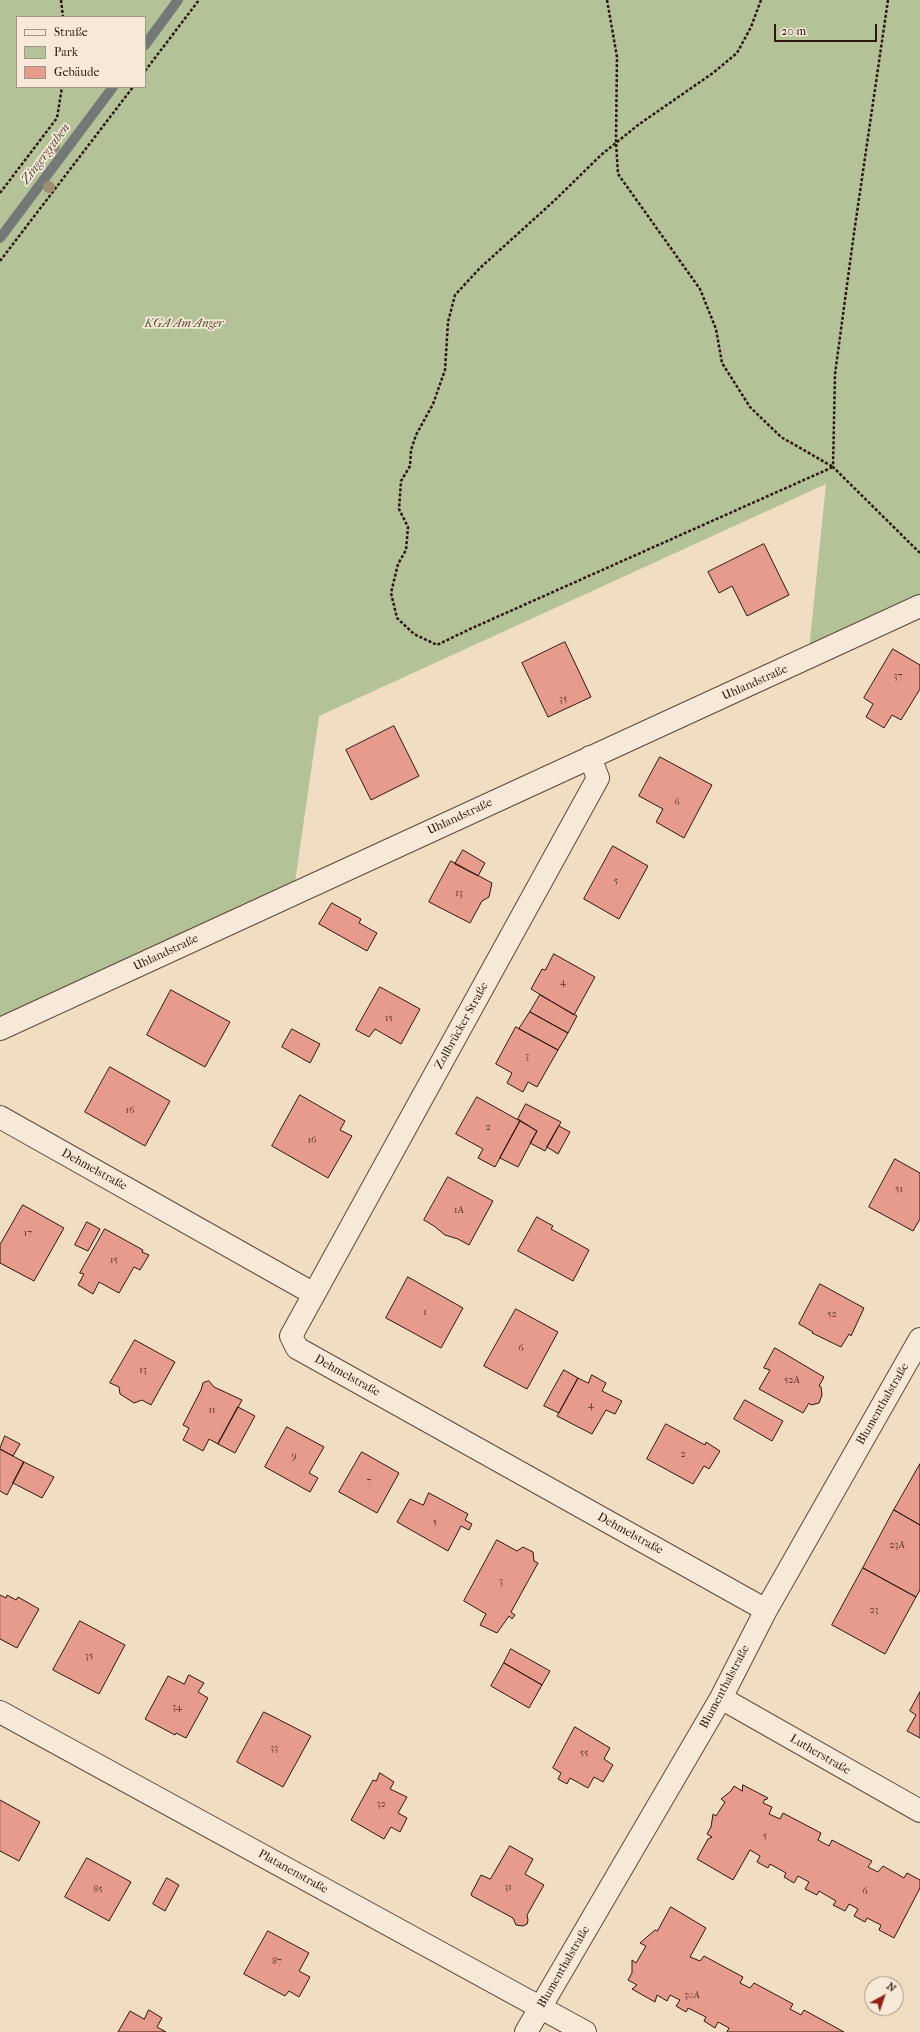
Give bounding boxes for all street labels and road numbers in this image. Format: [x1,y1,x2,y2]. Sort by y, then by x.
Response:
street label: Uhlandstraße [720,662,790,704]
street label: Uhlandstraße [425,796,495,838]
street label: Uhlandstraße [131,932,201,974]
street label: Zollbrücker Straße [432,980,492,1072]
street label: Dehmelstraße [59,1146,129,1194]
street label: Dehmelstraße [312,1352,382,1400]
street label: Blumenthalstraße [854,1360,912,1448]
street label: Dehmelstraße [595,1510,665,1558]
street label: Blumenthalstraße [697,1643,753,1731]
street label: Lutherstraße [787,1732,853,1778]
street label: Platanenstraße [256,1847,330,1897]
street label: Blumenthalstraße [535,1923,593,2011]

